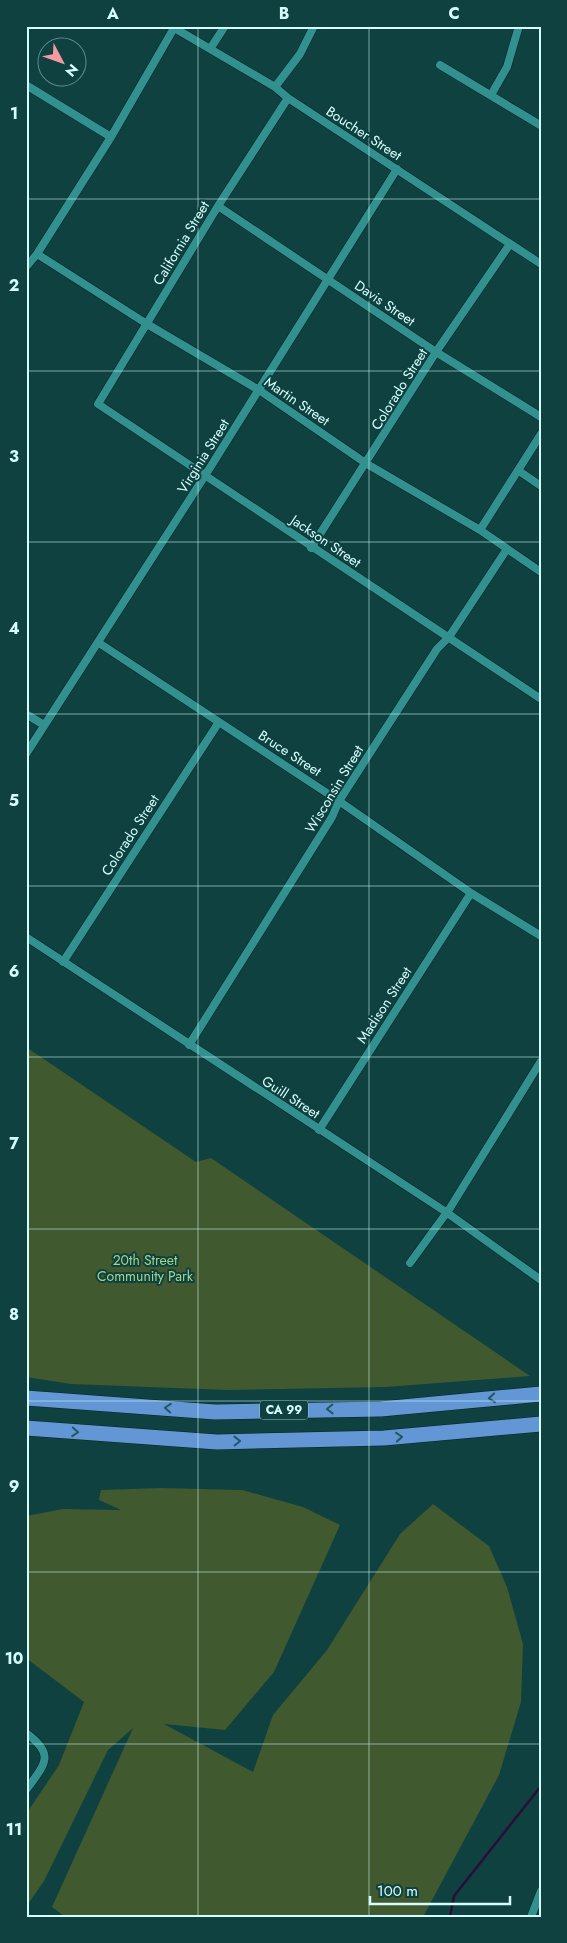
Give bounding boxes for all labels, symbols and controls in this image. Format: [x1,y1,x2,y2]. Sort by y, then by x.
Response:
text: A [106,2,119,25]
text: B [279,2,289,25]
text: C [448,2,460,25]
north arrow [38,38,88,88]
text: N [61,60,83,81]
street label: Boucher Street [322,101,406,165]
text: 1 [10,102,18,125]
street label: California Street [148,197,214,289]
text: 2 [9,274,19,297]
street label: Davis Street [351,275,420,331]
street label: Colorado Street [366,344,432,434]
street label: Martin Street [260,372,334,431]
street label: Virginia Street [172,414,234,497]
text: 3 [9,445,19,468]
street label: Jackson Street [285,509,366,572]
text: 4 [8,617,20,640]
street label: Bruce Street [255,725,326,781]
street label: Wisconsin Street [300,741,368,837]
text: 5 [9,789,19,812]
street label: Colorado Street [96,790,164,879]
text: 6 [9,960,19,983]
street label: Madison Street [352,962,417,1047]
street label: Guill Street [258,1071,325,1124]
text: 7 [9,1132,19,1155]
park label: 20th Street Community Park [97,1250,194,1286]
text: 8 [9,1303,19,1326]
one-way arrow [488,1392,496,1403]
road number: CA 99 [260,1400,308,1420]
one-way arrow [164,1403,172,1414]
one-way arrow [326,1404,334,1415]
one-way arrow [71,1426,79,1437]
one-way arrow [396,1432,404,1443]
one-way arrow [234,1436,241,1446]
text: 9 [9,1475,19,1498]
text: 10 [5,1647,23,1670]
text: 11 [6,1818,22,1841]
scale bar [370,1873,510,1905]
text: 100 m [377,1880,418,1902]

